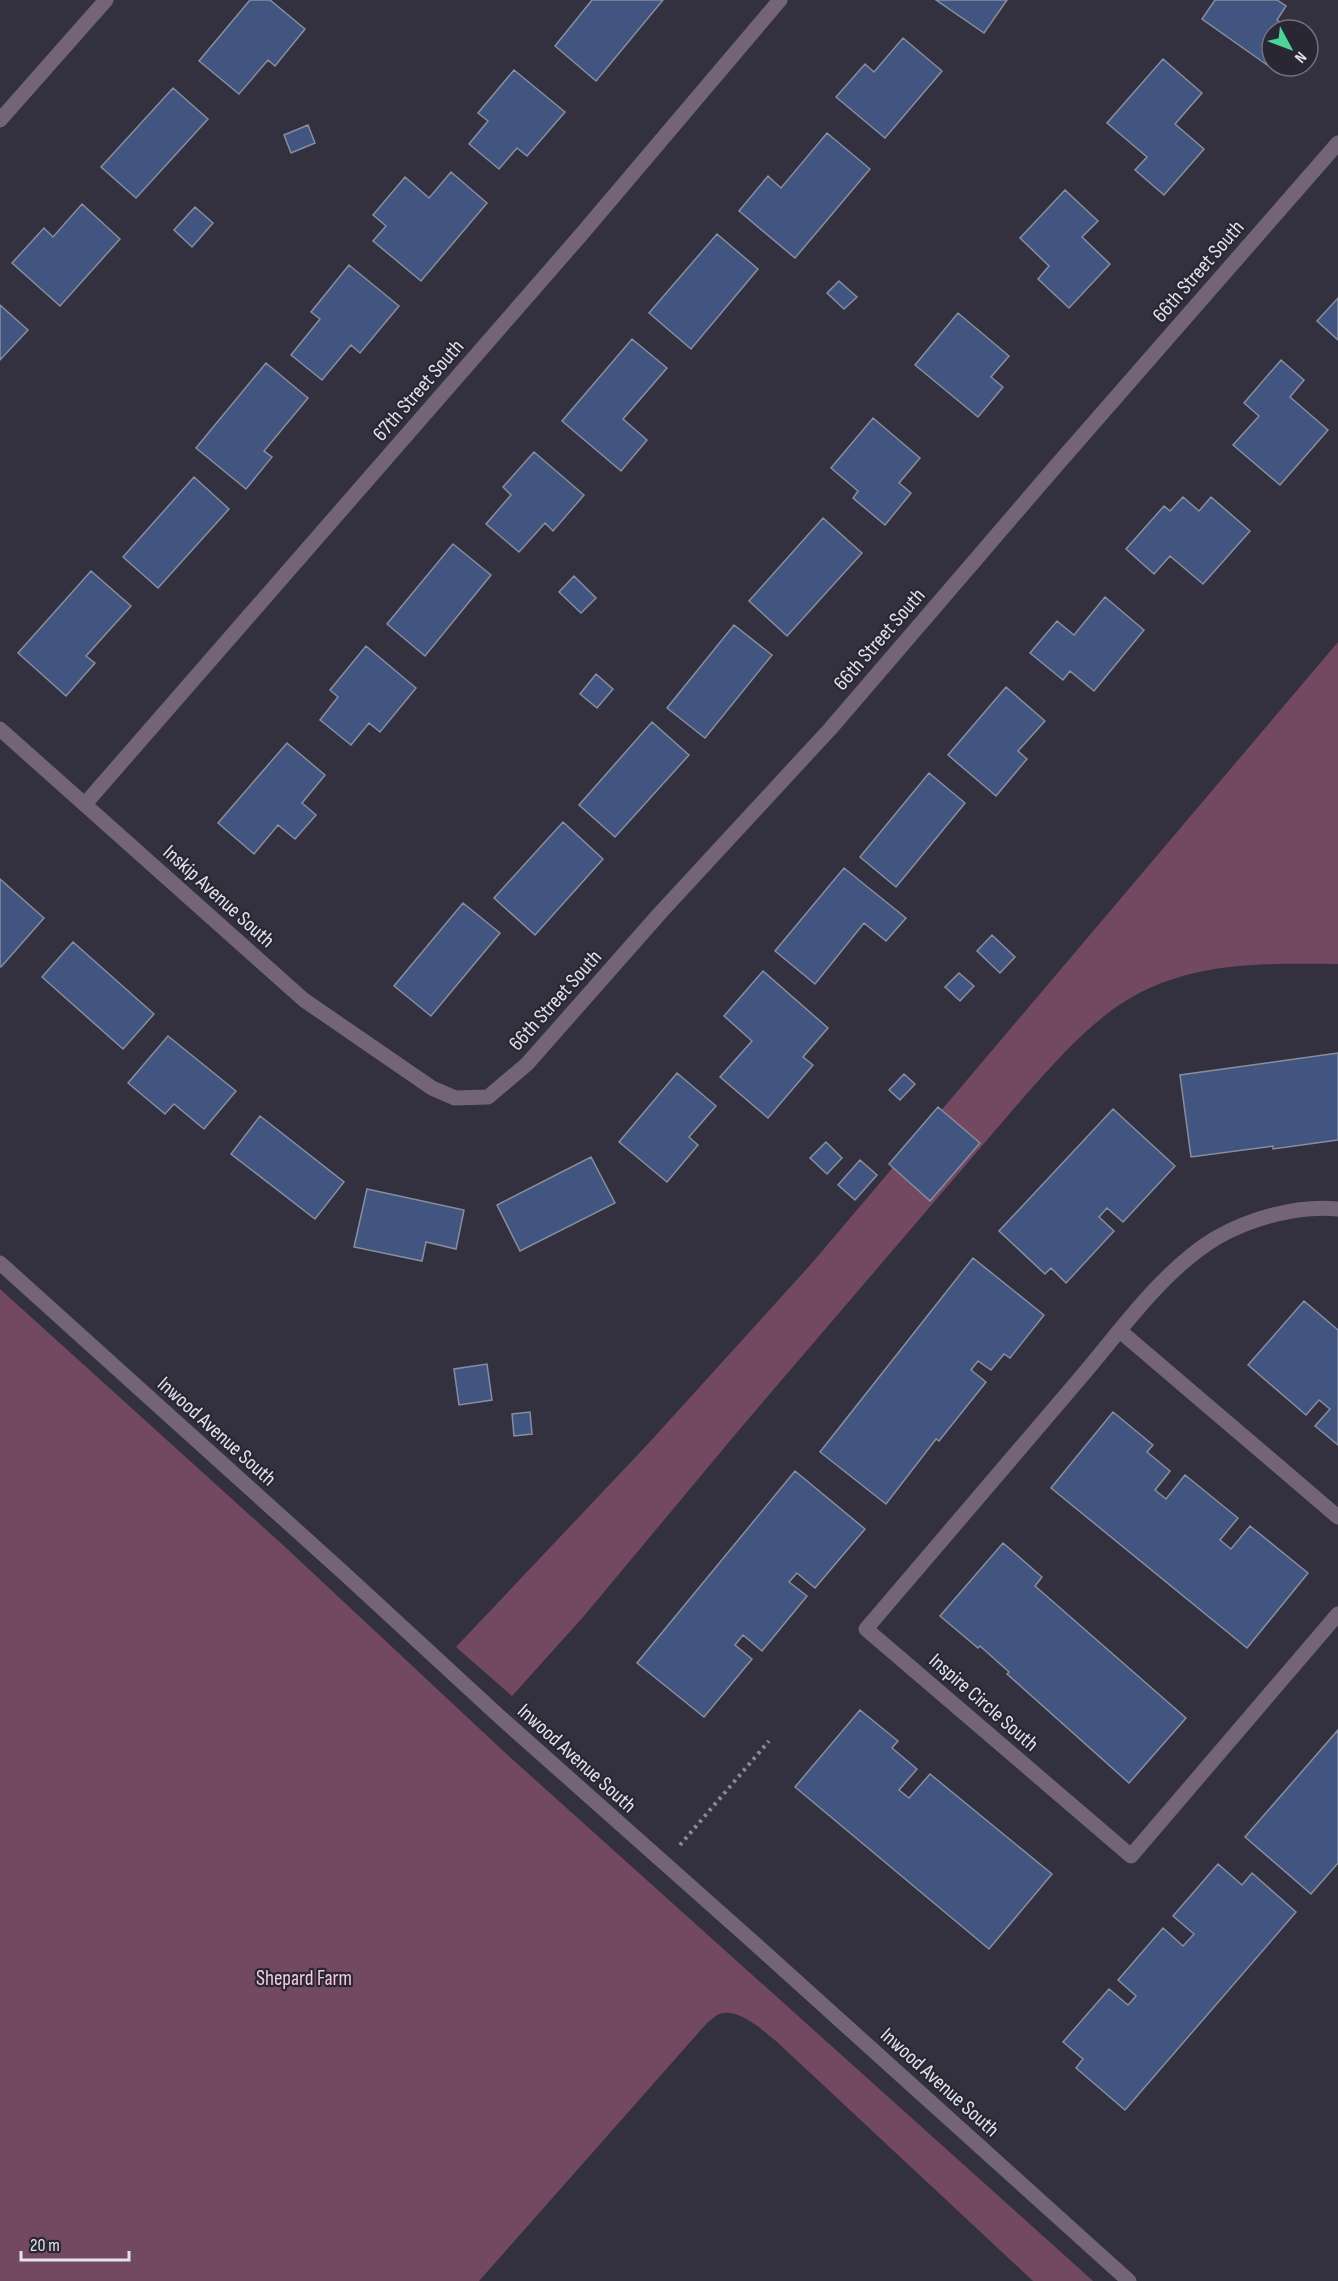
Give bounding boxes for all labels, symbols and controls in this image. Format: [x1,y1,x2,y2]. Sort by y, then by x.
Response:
north arrow [1260,18,1320,78]
text: N [1290,47,1310,66]
street label: 66th Street South [1147,215,1249,327]
street label: 67th Street South [368,335,469,446]
street label: 66th Street South [828,583,930,695]
street label: Inskip Avenue South [158,840,280,953]
street label: 66th Street South [504,945,607,1056]
street label: Inwood Avenue South [152,1372,281,1491]
street label: Inspire Circle South [924,1648,1043,1757]
street label: Inwood Avenue South [512,1699,641,1818]
park label: Shepard Farm [256,1966,352,1991]
street label: Inwood Avenue South [875,2023,1004,2142]
scale bar [21,2224,129,2262]
text: 20 m [30,2235,60,2256]

